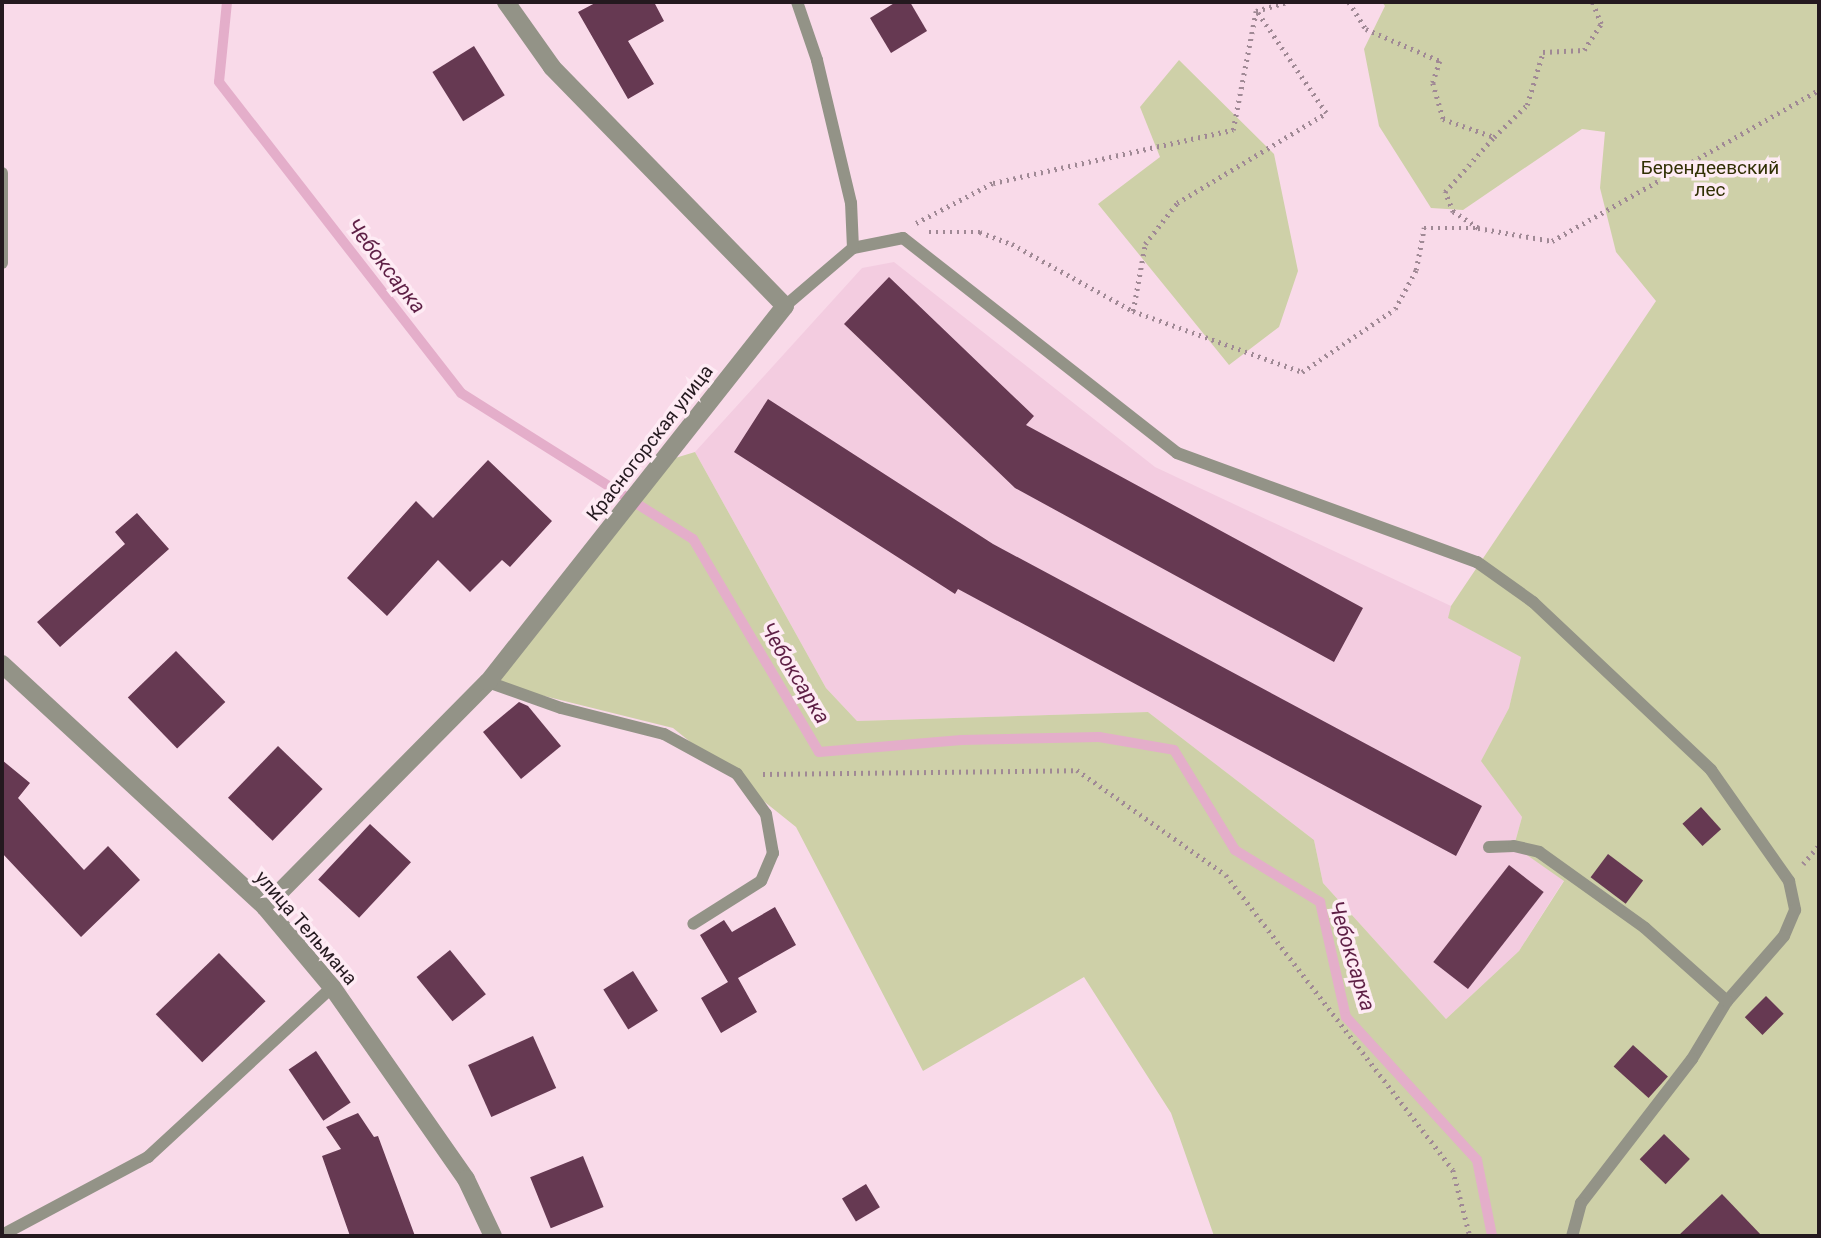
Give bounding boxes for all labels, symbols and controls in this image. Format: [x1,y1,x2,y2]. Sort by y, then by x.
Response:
park label: Берендеевский лес [1641,157,1779,201]
water label: Чебоксарка [341,213,431,319]
street label: Красногорская улица [582,360,718,526]
water label: Чебоксарка [755,618,835,728]
street label: улица Тельмана [250,866,362,990]
water label: Чебоксарка [1323,898,1381,1014]

